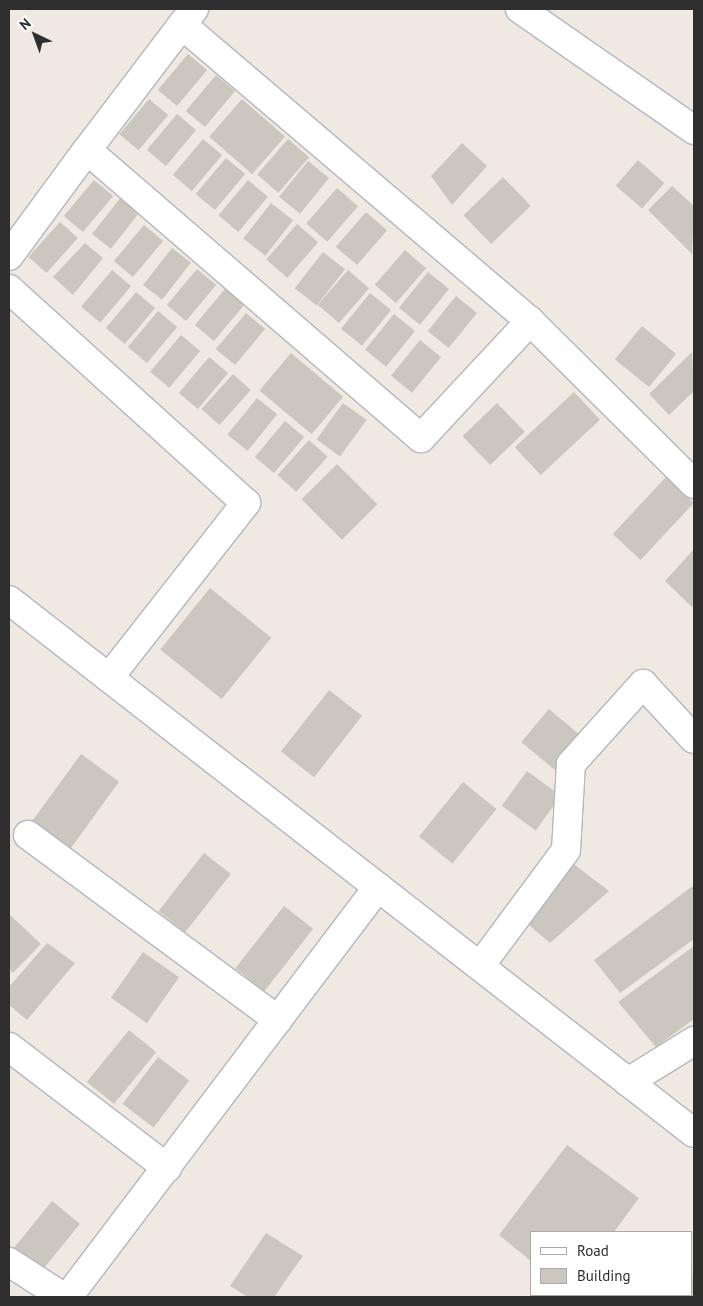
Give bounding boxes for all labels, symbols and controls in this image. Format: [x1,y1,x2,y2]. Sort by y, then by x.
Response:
north arrow [10,10,60,60]
text: N [16,14,34,34]
legend [530,1231,693,1296]
text: Road [577,1241,609,1260]
text: Building [577,1266,631,1285]

